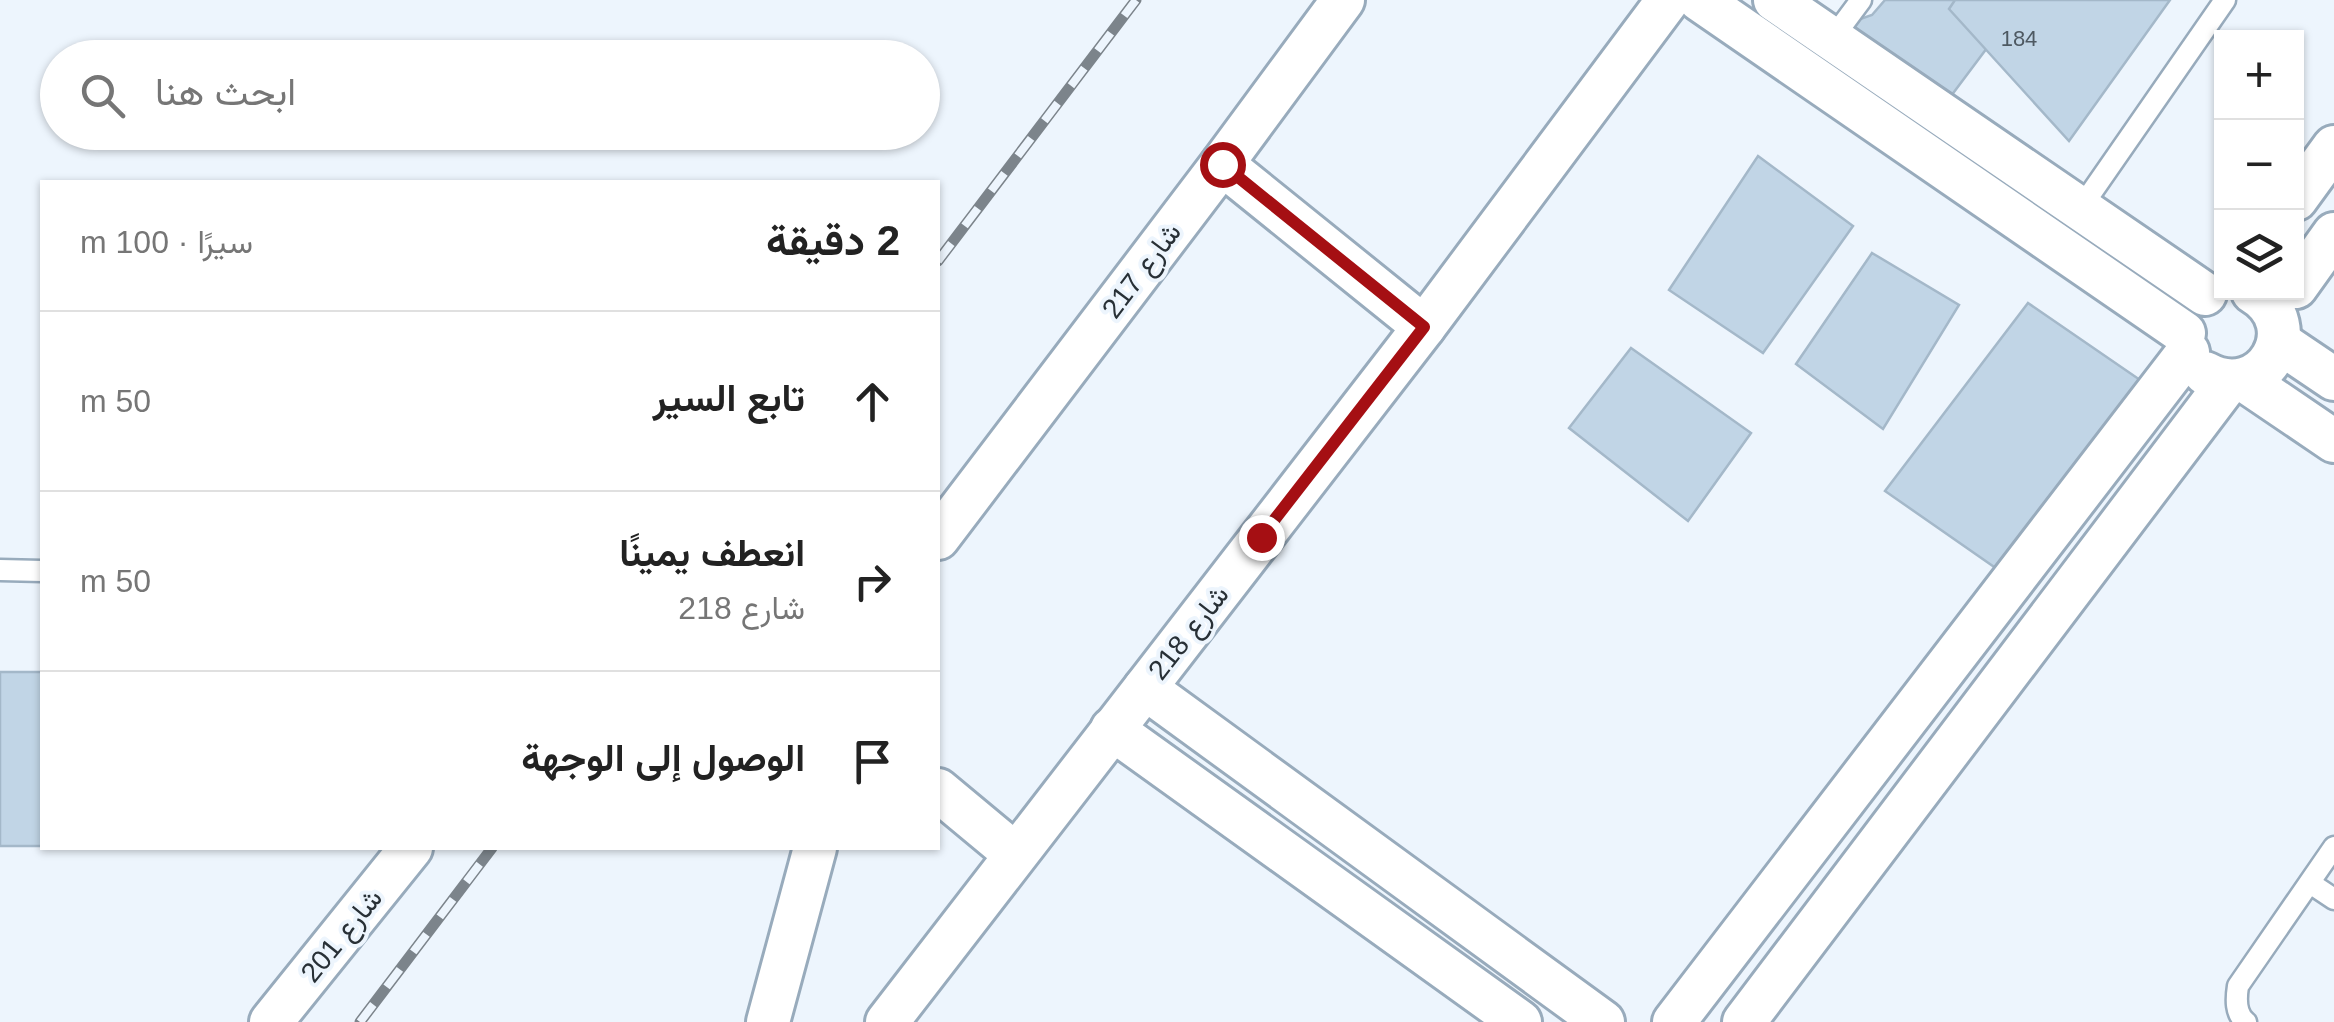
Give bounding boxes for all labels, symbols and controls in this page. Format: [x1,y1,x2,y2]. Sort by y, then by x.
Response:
house number: 184 [2001,26,2037,51]
map controls [2214,30,2304,300]
button: + [2214,30,2304,120]
search box [40,40,940,150]
icon: search [75,68,130,123]
text: ابحث هنا [155,71,296,113]
button: − [2214,120,2304,210]
route start [1200,142,1246,188]
button: layers [2214,210,2304,300]
text: 2 دقيقة [766,217,900,264]
street label: شارع 217 [1096,217,1190,326]
text: سيرًا · 100 m [80,224,253,260]
icon: ahead [845,374,900,429]
text: تابع السير [653,377,805,419]
text: 50 m [80,383,151,419]
route end [1239,515,1285,561]
text: انعطف يمينًا [619,532,805,574]
icon: right [845,554,900,609]
text: 50 m [80,563,151,599]
street label: شارع 218 [1142,579,1237,687]
text: شارع 218 [678,590,805,626]
icon: arrive [845,734,900,789]
text: الوصول إلى الوجهة [521,737,805,779]
street label: شارع 201 [294,883,391,990]

